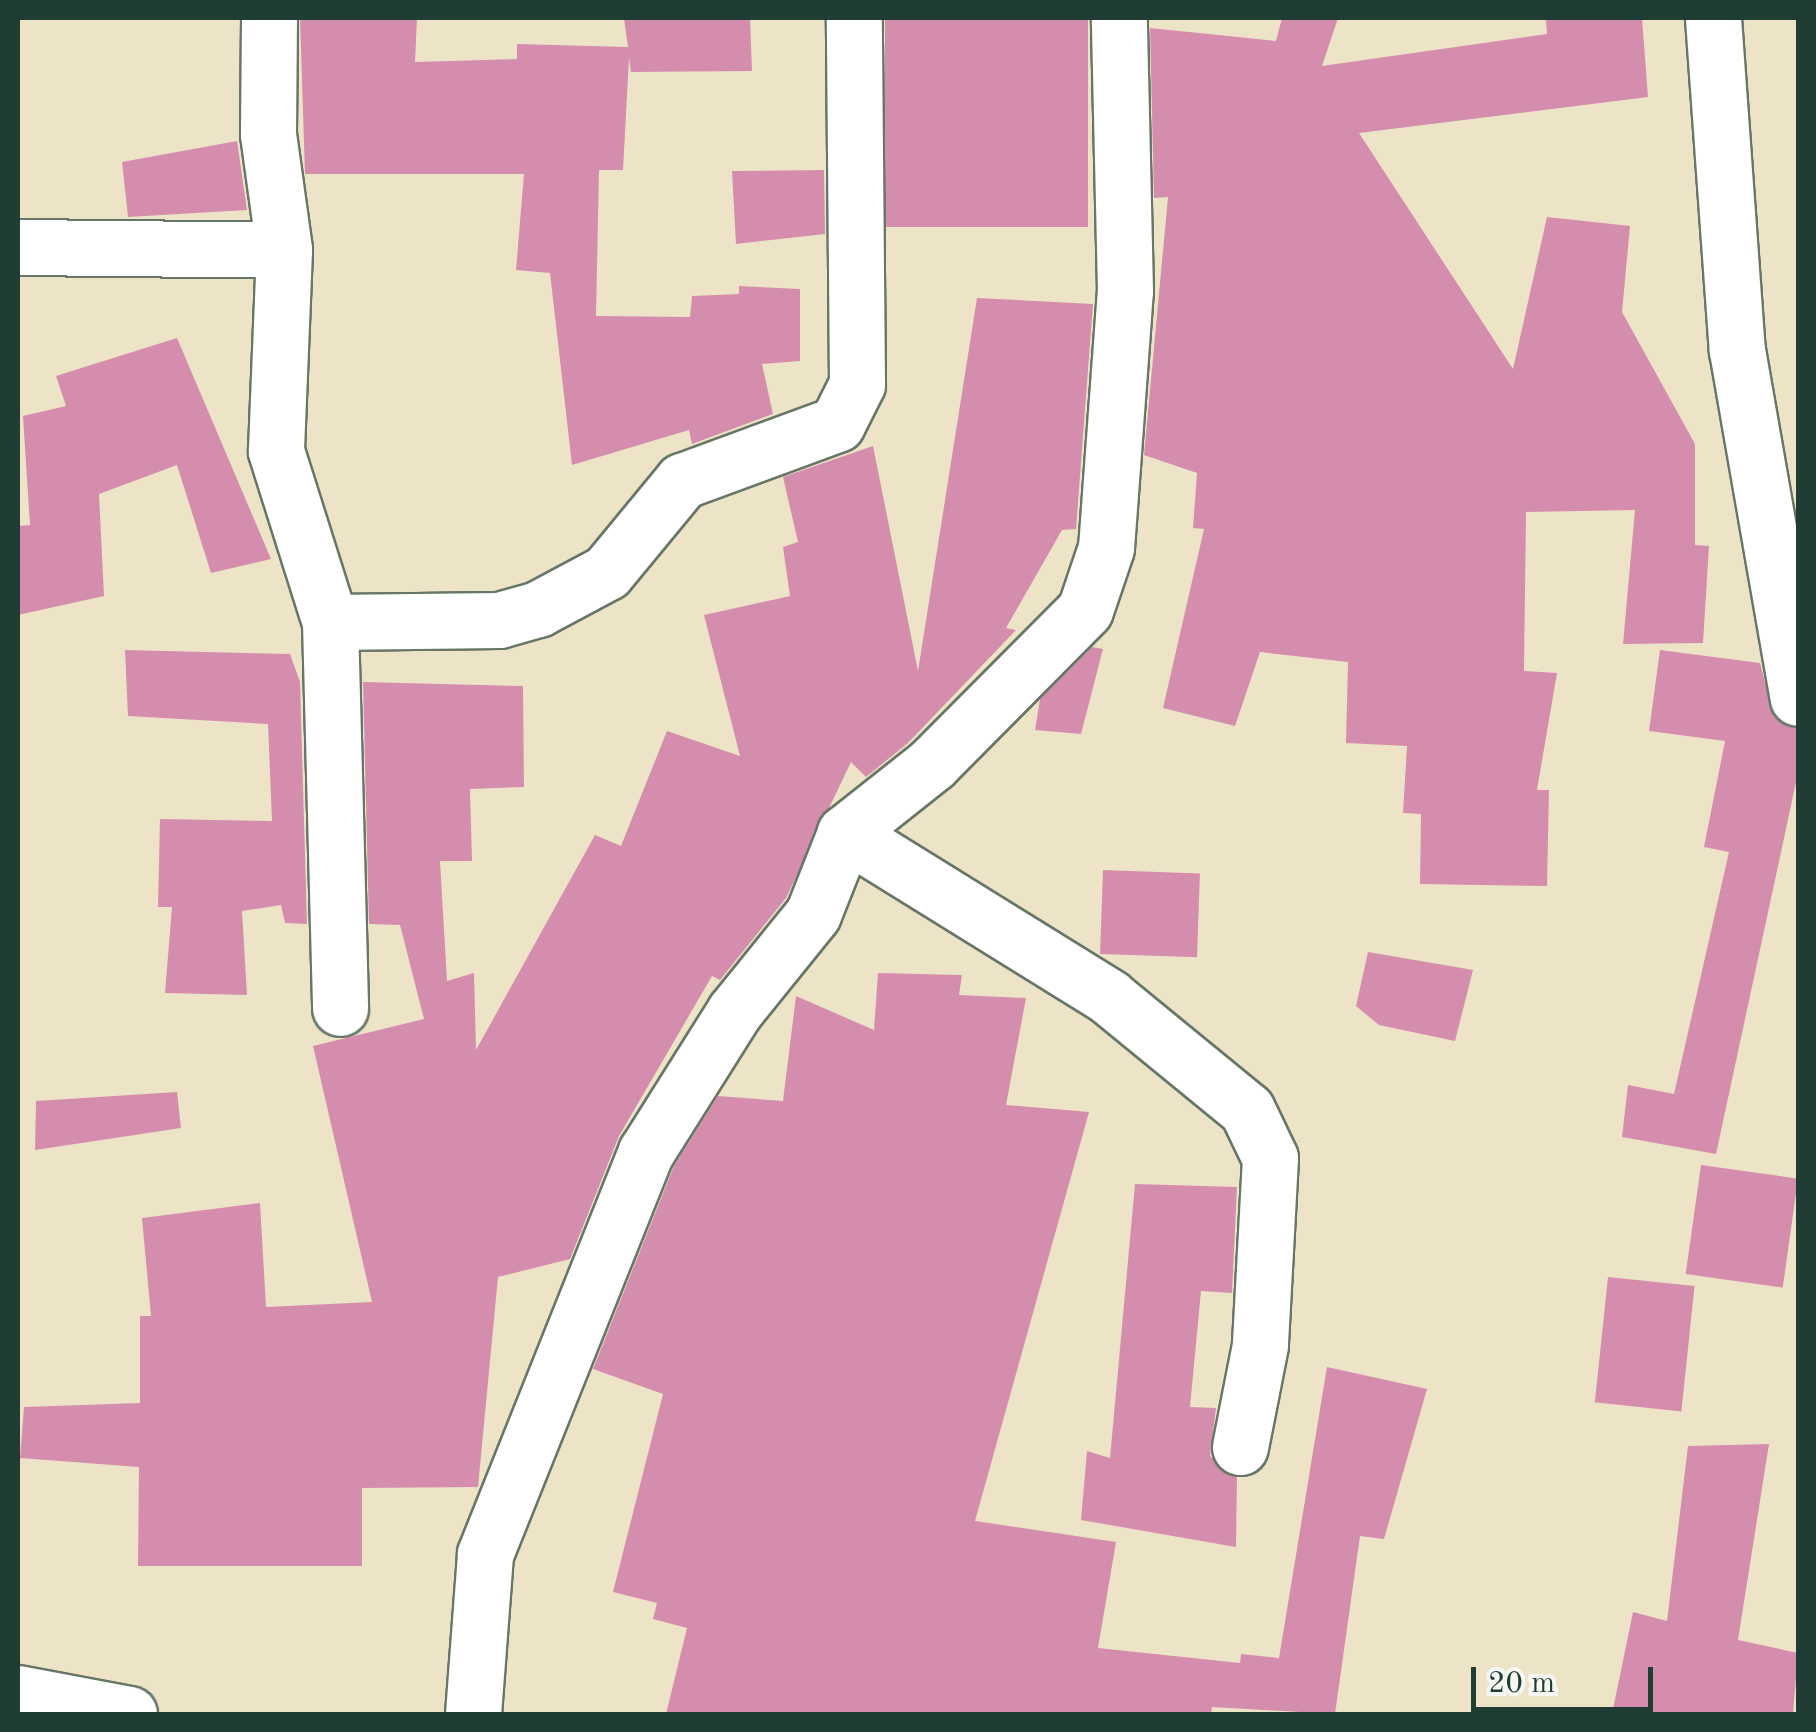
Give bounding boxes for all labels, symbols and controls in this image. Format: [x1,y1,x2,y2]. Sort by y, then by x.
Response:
scale bar [1476,1647,1658,1709]
text: 20 m [1488,1669,1555,1699]

